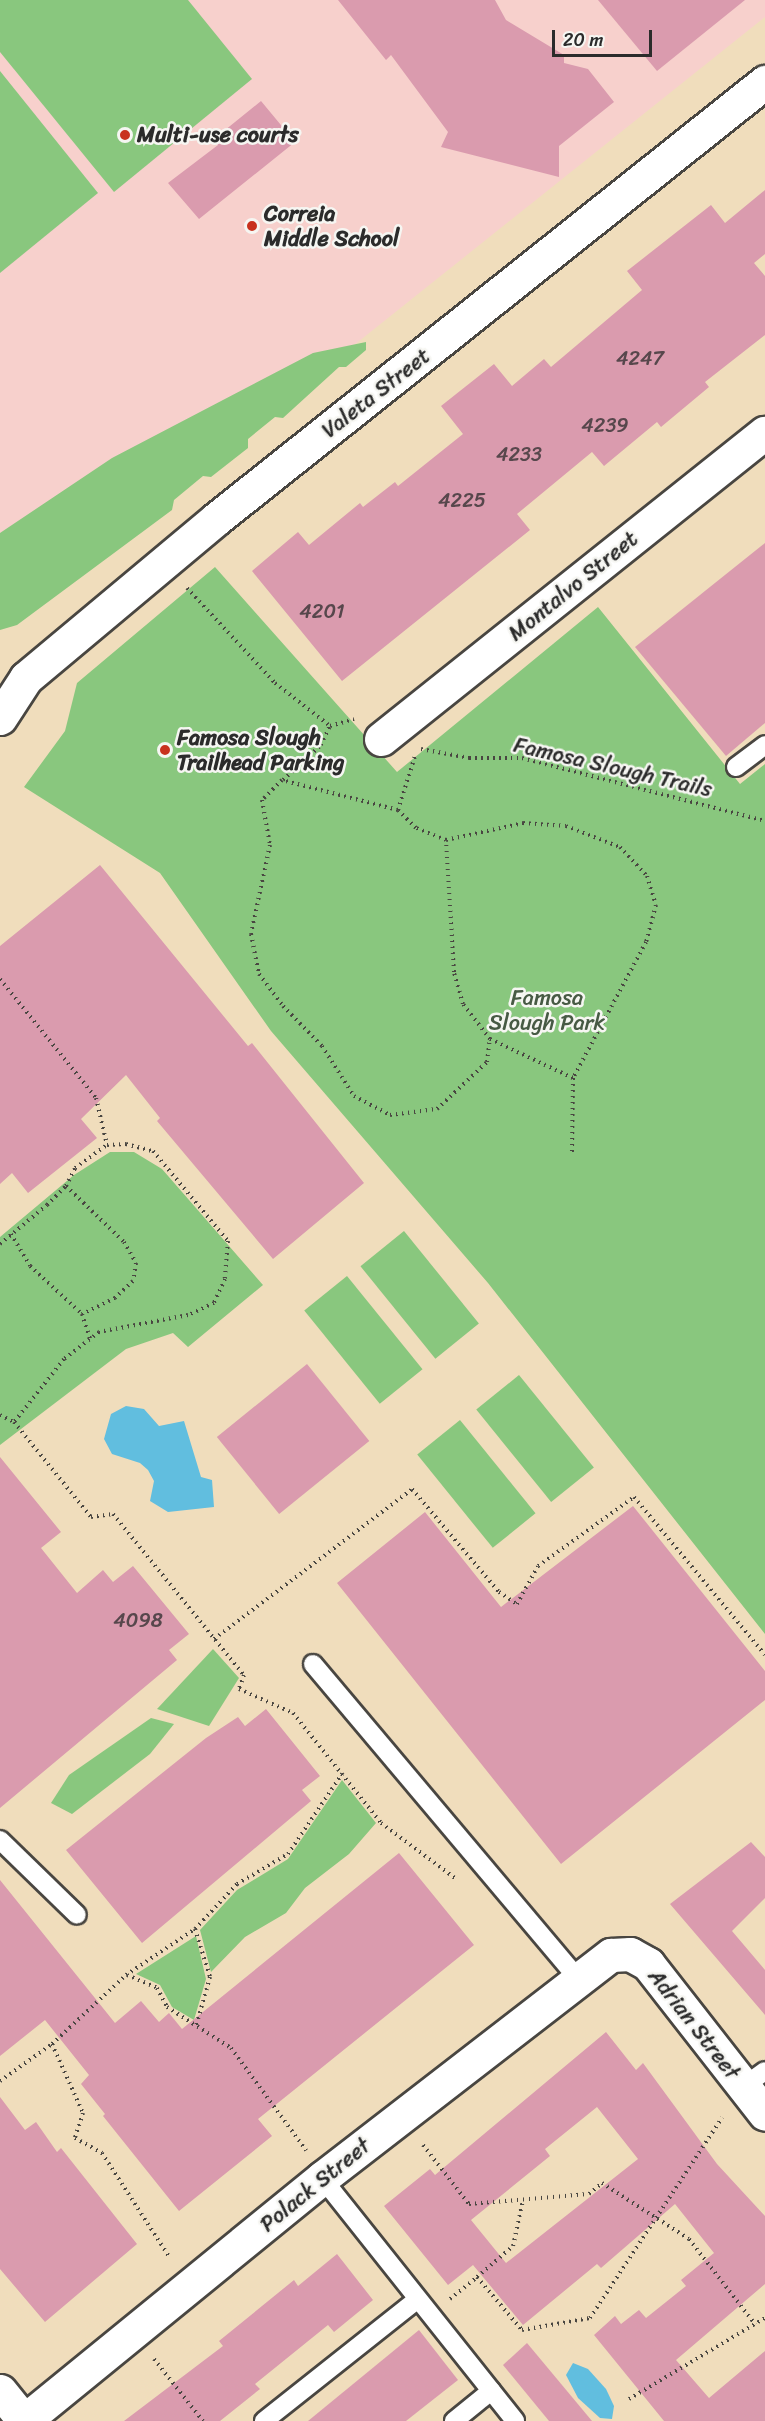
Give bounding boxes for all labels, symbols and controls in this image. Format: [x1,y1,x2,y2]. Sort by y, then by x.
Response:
scale bar [555,18,656,56]
text: 20 m [563,24,603,56]
place label: Multi-use courts [137,122,299,148]
marker: Multi-use courts [118,128,132,142]
place label: Correia Middle School [264,200,399,252]
marker: Correia Middle School [245,219,259,233]
street label: Valeta Street [316,342,436,444]
house number: 4247 [616,346,664,370]
house number: 4239 [581,413,629,437]
house number: 4233 [496,442,542,466]
house number: 4225 [438,488,486,512]
street label: Montalvo Street [503,526,643,646]
house number: 4201 [299,599,345,623]
place label: Famosa Slough Trailhead Parking [177,724,344,776]
street label: Famosa Slough Trails [512,732,714,802]
marker: Famosa Slough Trailhead Parking [158,743,172,757]
park label: Famosa Slough Park [489,984,605,1036]
house number: 4098 [113,1608,163,1632]
street label: Adrian Street [642,1963,746,2085]
street label: Polack Street [255,2133,375,2237]

